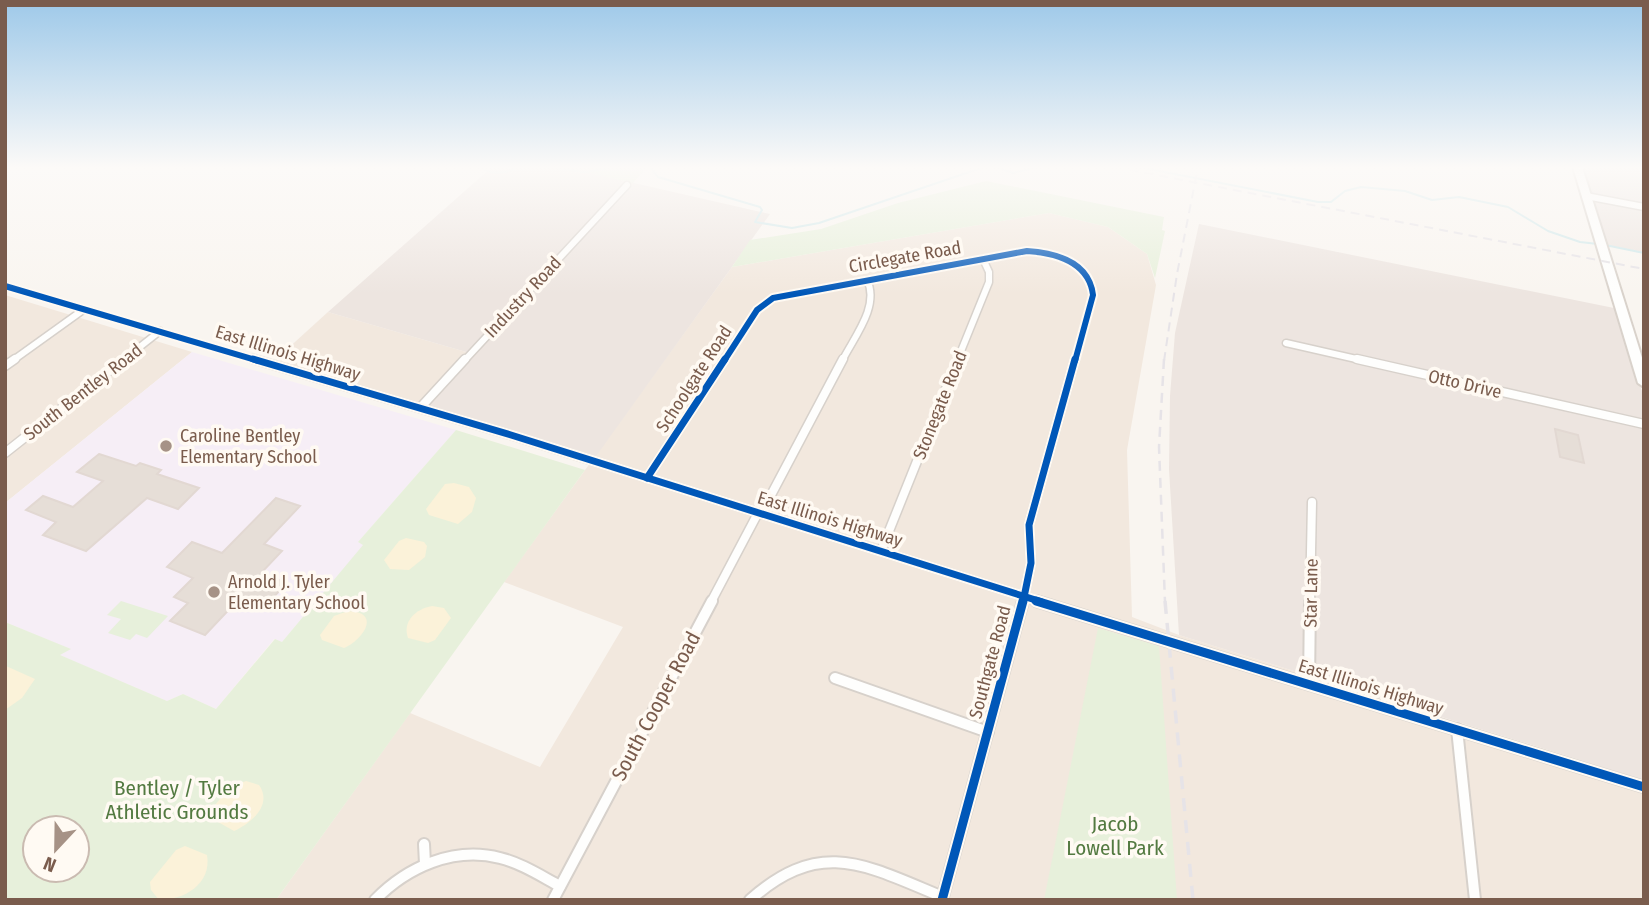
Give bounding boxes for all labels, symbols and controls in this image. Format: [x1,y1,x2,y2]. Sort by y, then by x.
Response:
street label: Circlegate Road [847,236,963,278]
street label: Industry Road [480,252,566,342]
street label: East Illinois Highway [213,320,363,386]
street label: Schoolgate Road [651,322,737,436]
street label: South Bentley Road [19,339,147,445]
street label: Stonegate Road [908,347,972,463]
street label: Otto Drive [1426,365,1504,403]
place label: Caroline Bentley Elementary School [180,425,317,468]
marker: Caroline Bentley Elementary School [158,438,174,454]
street label: East Illinois Highway [755,486,905,552]
street label: Star Lane [1299,558,1323,628]
place label: Arnold J. Tyler Elementary School [228,571,365,614]
marker: Arnold J. Tyler Elementary School [206,584,222,600]
street label: Southgate Road [964,603,1016,721]
street label: South Cooper Road [606,627,706,785]
street label: East Illinois Highway [1296,654,1446,720]
park label: Bentley / Tyler Athletic Grounds [106,775,249,825]
park label: Jacob Lowell Park [1066,811,1164,861]
north arrow [21,814,91,884]
text: N [40,852,59,877]

